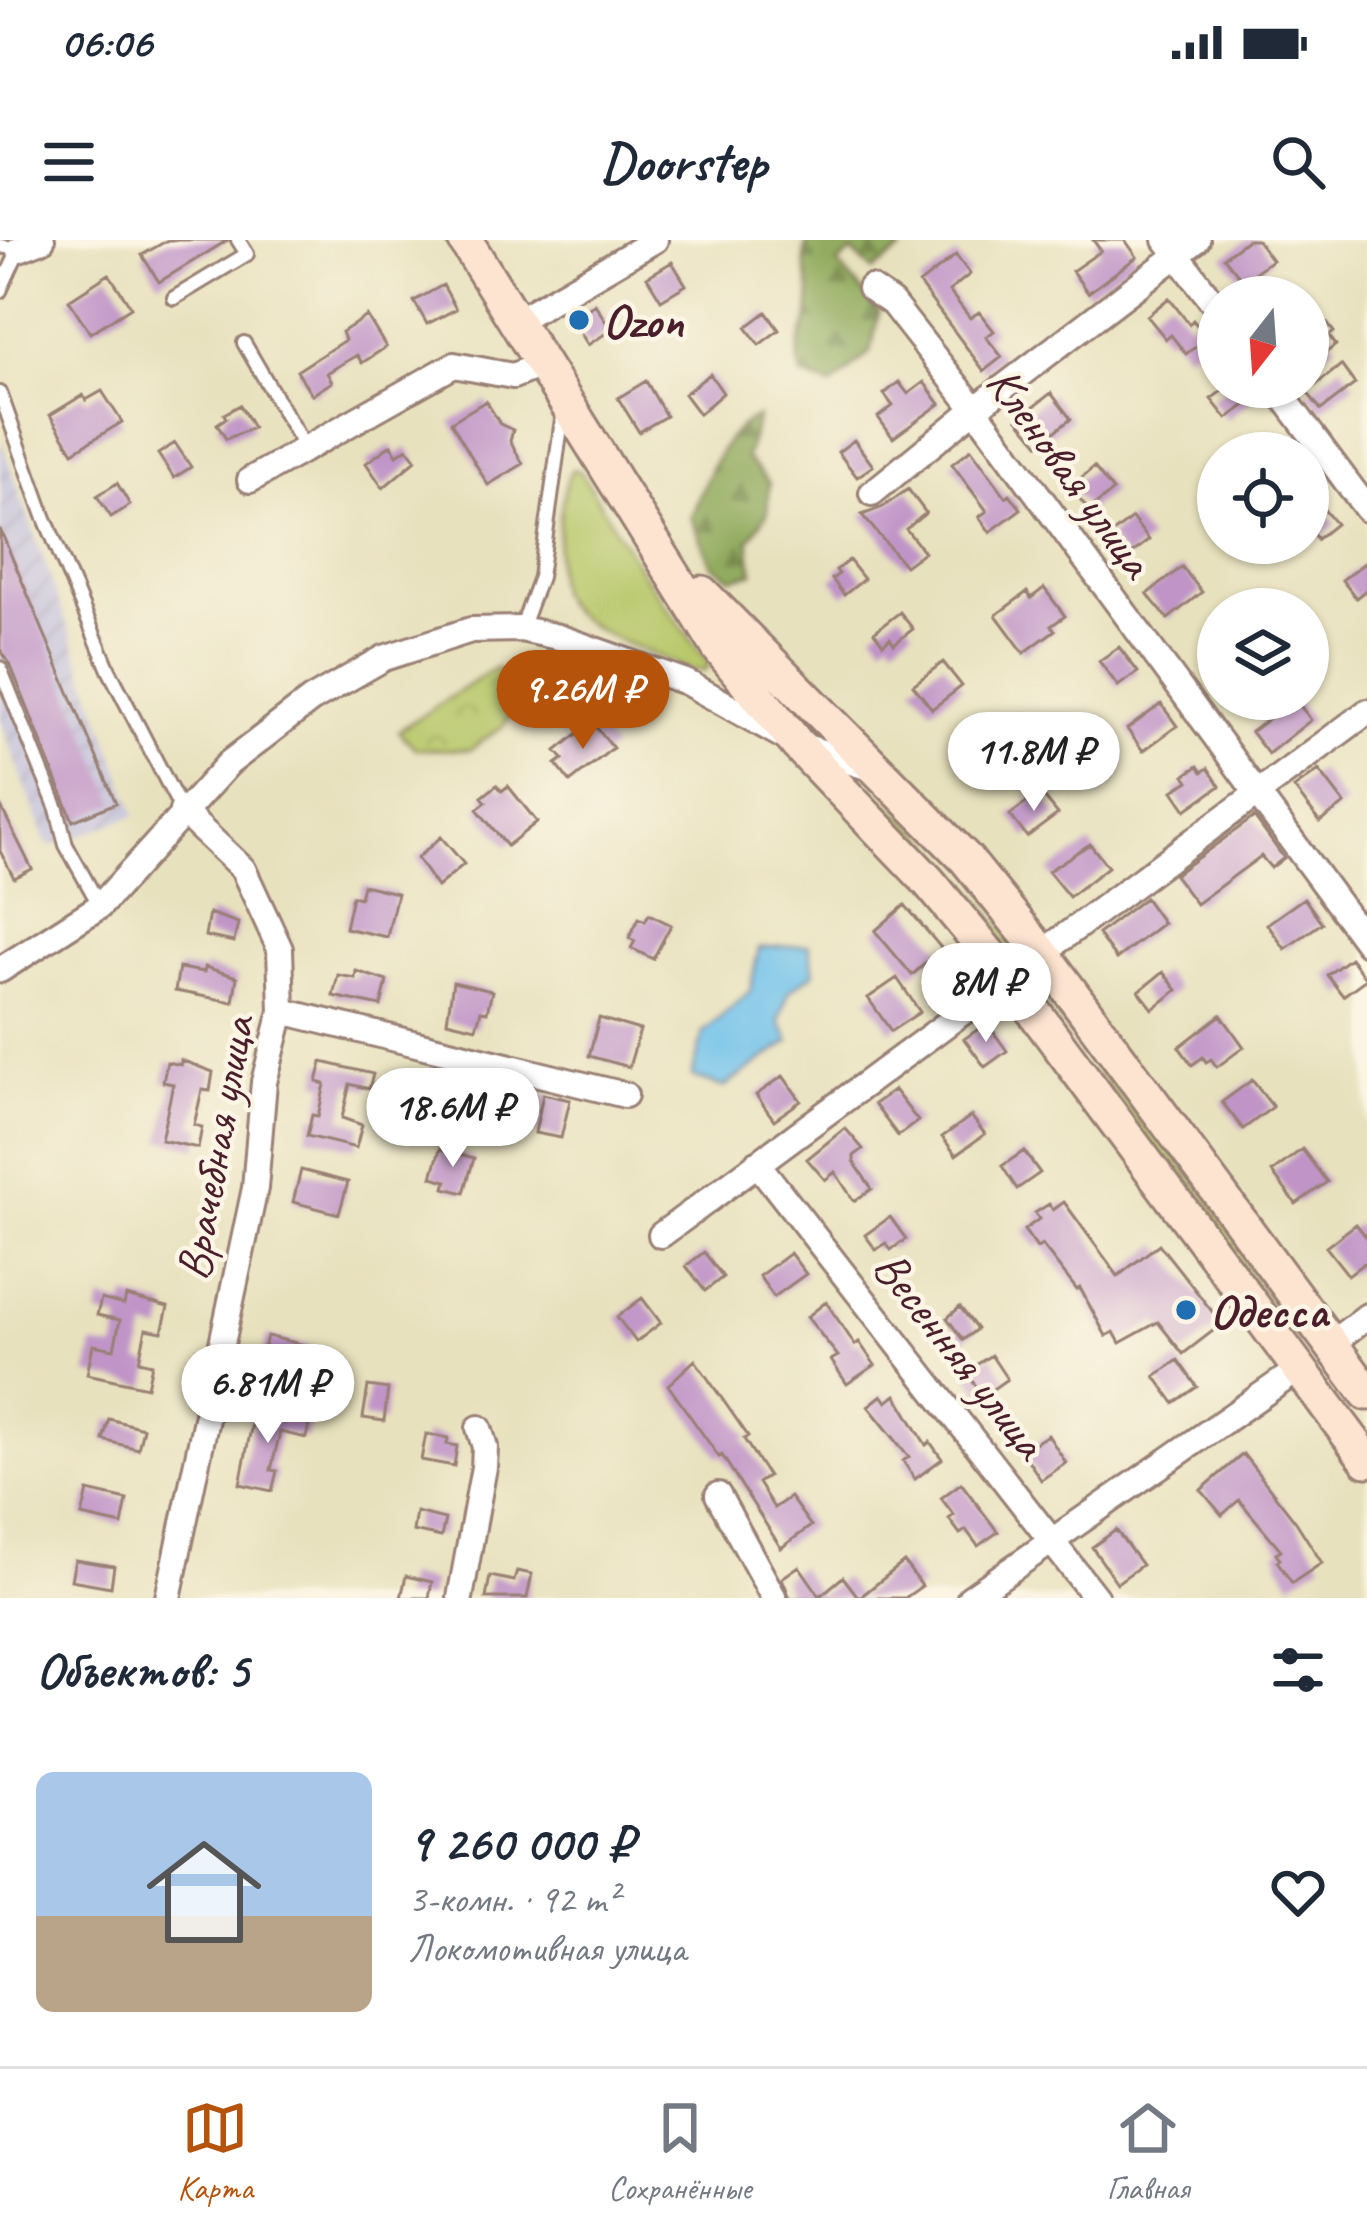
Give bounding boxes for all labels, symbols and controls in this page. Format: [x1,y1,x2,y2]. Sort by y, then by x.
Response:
text: 06:06 [60,14,152,71]
text: Doorstep [601,128,767,196]
icon: menu [36,129,102,195]
icon: search [1265,129,1331,195]
north arrow [1197,276,1329,408]
map controls [1197,276,1329,720]
place label: Ozon [603,291,684,351]
marker: Ozon [566,307,592,333]
street label: Кленовая улица [974,355,1168,591]
button: locate [1197,432,1329,564]
button: layers [1197,588,1329,720]
pin: 9.26M ₽ [472,650,694,752]
text: 9.26M ₽ [524,664,642,713]
pin: 11.8M ₽ [923,712,1145,814]
text: 11.8M ₽ [975,726,1093,775]
pin: 8M ₽ [915,943,1057,1045]
text: 8M ₽ [948,957,1024,1006]
street label: Врачебная улица [162,1009,268,1284]
pin: 18.6M ₽ [342,1068,564,1170]
text: 18.6M ₽ [393,1082,513,1131]
street label: Весенняя улица [860,1239,1062,1473]
place label: Одесса [1210,1281,1331,1341]
marker: Одесса [1173,1297,1199,1323]
pin: 6.81M ₽ [157,1344,379,1446]
text: 6.81M ₽ [208,1358,328,1407]
icon: filters [1265,1637,1331,1703]
text: Объектов: 5 [36,1638,248,1702]
text: 9 260 000 ₽ [408,1811,633,1875]
icon: home [132,1820,276,1964]
icon: heart [1265,1859,1331,1925]
text: 3-комн. · 92 m² [408,1875,618,1924]
text: Локомотивная улица [408,1924,686,1973]
tab: Карта [178,2095,253,2209]
tab: Сохранённые [608,2095,752,2209]
tab: Главная [1107,2095,1189,2209]

